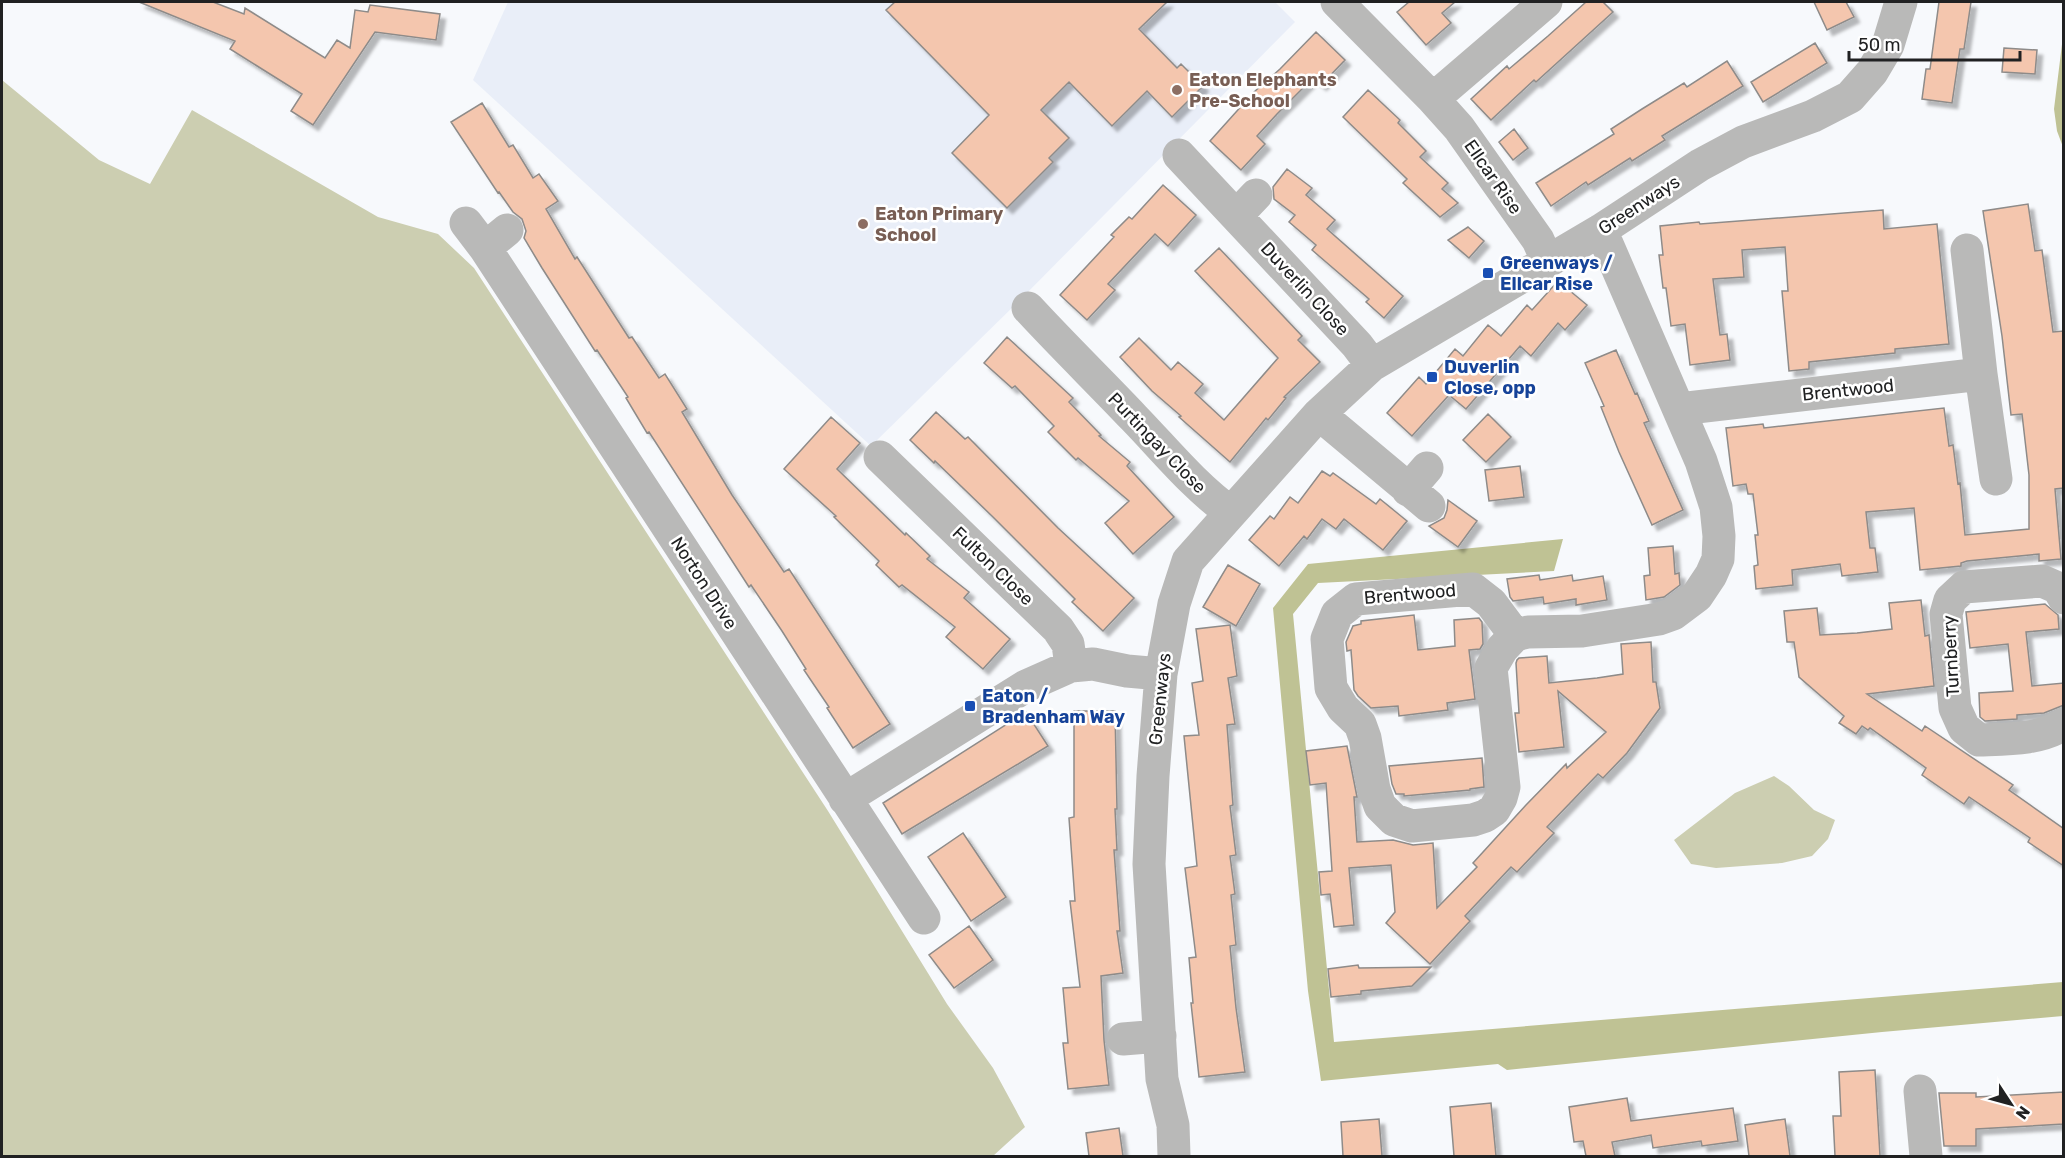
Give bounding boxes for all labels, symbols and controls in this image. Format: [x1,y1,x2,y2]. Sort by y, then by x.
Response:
scale bar [1849,24,2020,62]
text: 50 m [1858,34,1901,56]
place label: Eaton Elephants Pre-School [1189,69,1337,112]
marker: Eaton Elephants Pre-School [1170,83,1184,97]
street label: Ellcar Rise [1459,136,1527,218]
street label: Greenways [1594,171,1684,239]
place label: Eaton Primary School [875,203,1004,246]
marker: Eaton Primary School [856,217,870,231]
street label: Duverlin Close [1256,238,1354,340]
place label: Greenways / Ellcar Rise [1500,252,1613,295]
marker: Greenways / Ellcar Rise [1481,266,1495,280]
place label: Duverlin Close, opp [1444,356,1536,399]
marker: Duverlin Close, opp [1425,370,1439,384]
street label: Brentwood [1801,374,1895,406]
street label: Purtingay Close [1103,388,1211,498]
street label: Fulton Close [948,522,1038,610]
street label: Norton Drive [666,533,742,633]
street label: Brentwood [1363,579,1457,609]
street label: Turnberry [1938,614,1964,698]
street label: Greenways [1144,652,1176,746]
place label: Eaton / Bradenham Way [982,685,1125,728]
marker: Eaton / Bradenham Way [963,699,977,713]
north arrow [1981,1074,2041,1134]
text: N [2012,1102,2034,1123]

